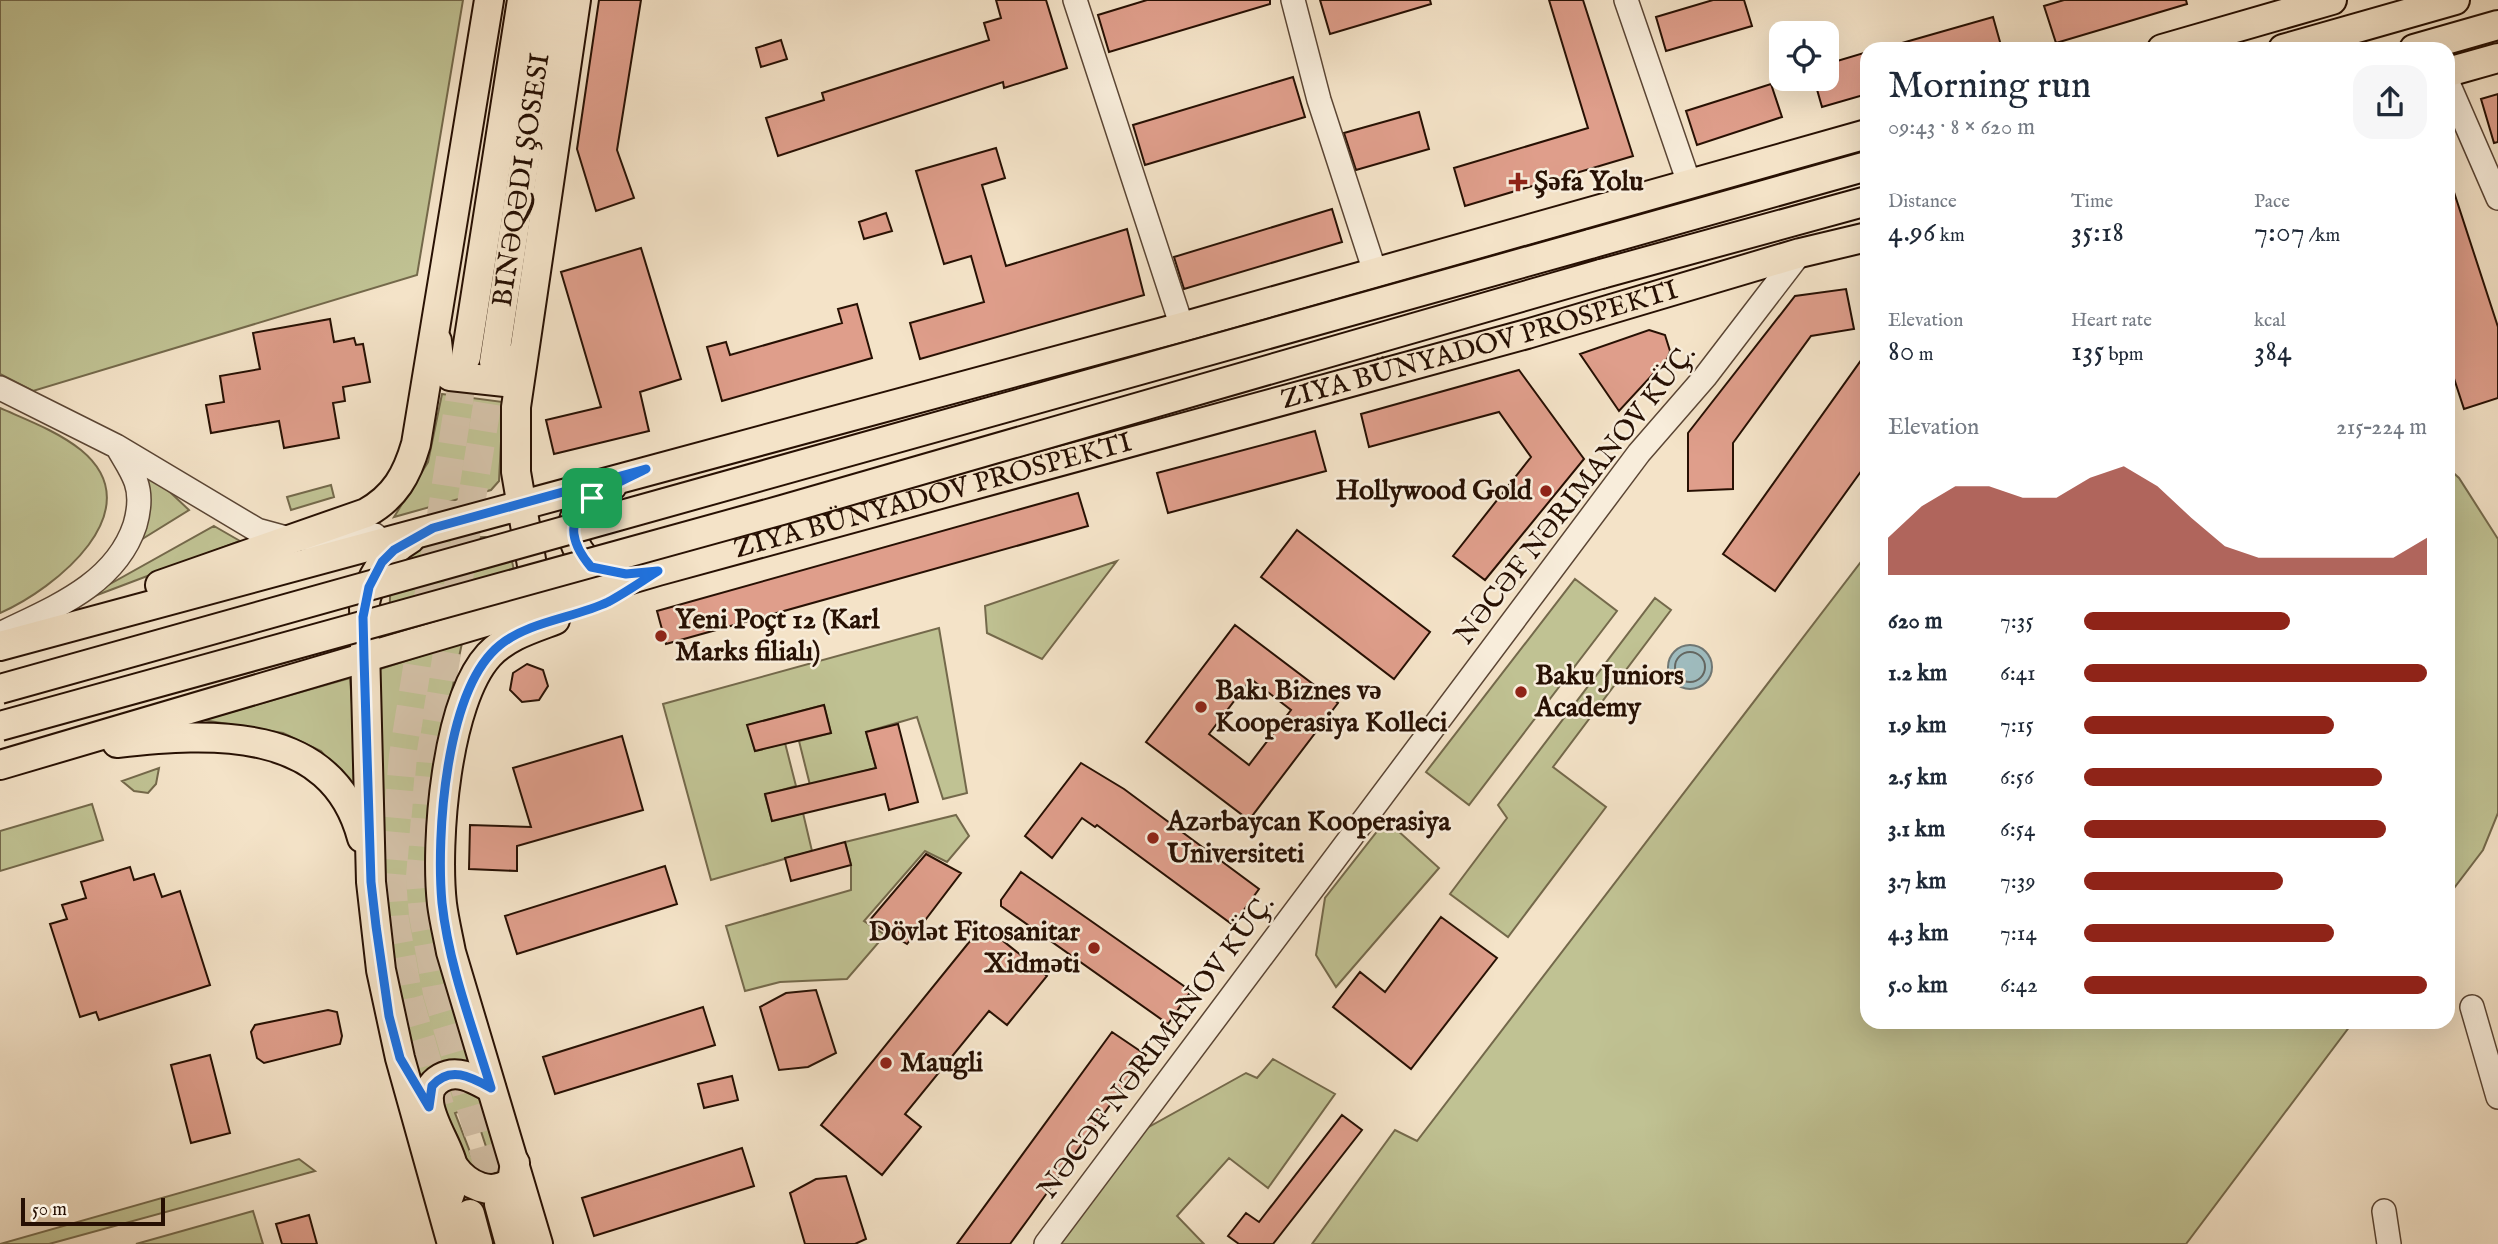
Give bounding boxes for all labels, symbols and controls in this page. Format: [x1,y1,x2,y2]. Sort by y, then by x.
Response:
map controls [1769,21,1839,91]
button: locate [1769,21,1839,91]
street label: BINƏQƏDI ŞOSESI [485,51,558,309]
text: Morning run [1888,63,2091,111]
button: share [2353,65,2427,139]
text: 09:43 · 8 × 620 m [1888,113,2035,142]
place label: Şəfa Yolu [1534,165,1644,200]
marker: Şəfa Yolu [1508,172,1528,192]
text: Distance [1888,190,1957,214]
text: Time [2071,190,2113,214]
text: Pace [2254,190,2290,214]
text: 4.96 [1888,214,1936,252]
text: 35:18 [2071,214,2124,252]
text: 7:07 [2254,214,2305,252]
text: km [1936,224,1965,248]
text: /km [2305,224,2340,248]
street label: ZIYA BÜNYADOV PROSPEKTI [1277,273,1682,418]
text: Elevation [1888,309,1963,333]
text: Heart rate [2071,309,2152,333]
text: kcal [2254,309,2286,333]
text: 80 [1888,333,1915,371]
text: 135 [2071,333,2104,371]
text: 384 [2254,333,2292,371]
street label: NƏCƏF NƏRIMANOV KÜÇ. [1448,338,1704,652]
text: m [1915,343,1933,367]
text: bpm [2104,343,2144,367]
text: Elevation [1888,413,1979,442]
text: 215–224 m [2336,413,2427,442]
street label: ZIYA BÜNYADOV PROSPEKTI [730,425,1136,567]
pin [562,468,622,528]
place label: Hollywood Gold [1335,474,1533,509]
icon: arrive [573,479,611,517]
marker: Hollywood Gold [1538,483,1554,499]
place label: Yeni Poçt 12 (Karl Marks filialı) [675,603,881,670]
text: 620 m [1888,607,1943,636]
text: 7:35 [2000,607,2034,636]
marker: Yeni Poçt 12 (Karl Marks filialı) [653,628,669,644]
place label: Baku Juniors Academy [1534,659,1684,726]
text: 1.2 km [1888,659,1947,688]
text: 6:41 [2000,659,2036,688]
place label: Bakı Biznes və Kooperasiya Kolleci [1215,674,1448,741]
marker: Baku Juniors Academy [1513,684,1529,700]
marker: Bakı Biznes və Kooperasiya Kolleci [1193,699,1209,715]
text: 1.9 km [1888,711,1947,740]
text: 7:15 [2000,711,2034,740]
text: 2.5 km [1888,763,1947,792]
text: 6:56 [2000,763,2034,792]
place label: Azərbaycan Kooperasiya Universiteti [1166,805,1451,872]
text: 3.1 km [1888,815,1945,844]
text: 6:54 [2000,815,2035,844]
marker: Azərbaycan Kooperasiya Universiteti [1145,830,1161,846]
text: 3.7 km [1888,867,1946,896]
text: 7:39 [2000,867,2035,896]
street label: NƏCƏF NƏRIMANOV KÜÇ. [1031,888,1283,1206]
place label: Dövlət Fitosanitar Xidməti [869,915,1081,982]
text: 4.3 km [1888,919,1948,948]
text: 7:14 [2000,919,2037,948]
marker: Dövlət Fitosanitar Xidməti [1086,940,1102,956]
text: 5.0 km [1888,971,1948,1000]
text: 6:42 [2000,971,2038,1000]
place label: Maugli [900,1046,984,1081]
marker: Maugli [878,1055,894,1071]
scale bar [21,1195,164,1227]
text: 50 m [32,1198,67,1222]

